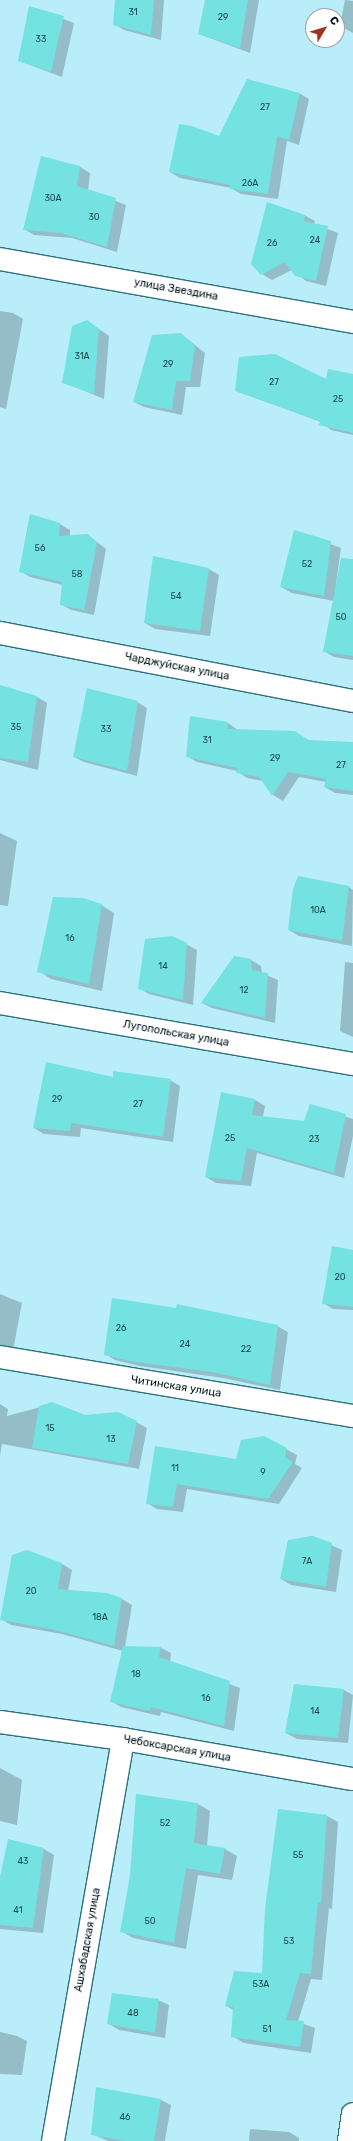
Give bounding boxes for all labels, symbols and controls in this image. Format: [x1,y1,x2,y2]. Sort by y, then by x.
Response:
house number: 31 [128,7,138,17]
north arrow [305,8,345,48]
house number: 29 [218,12,228,22]
text: С [327,14,342,28]
house number: 33 [36,34,46,44]
house number: 27 [260,102,270,112]
house number: 26А [242,178,258,188]
house number: 30А [44,193,62,203]
house number: 30 [88,212,100,222]
house number: 24 [310,235,320,245]
house number: 26 [267,238,277,248]
street label: улица Звездина [133,276,219,304]
house number: 31А [74,351,90,361]
house number: 29 [163,359,173,369]
house number: 27 [269,377,279,387]
house number: 25 [333,394,343,404]
house number: 56 [35,543,45,553]
house number: 52 [302,559,312,569]
house number: 58 [71,569,83,579]
house number: 54 [171,591,181,601]
house number: 50 [335,612,347,622]
street label: Чарджуйская улица [124,650,230,684]
house number: 35 [11,722,21,732]
house number: 33 [101,724,111,734]
house number: 31 [202,735,212,745]
house number: 29 [270,753,280,763]
house number: 27 [336,760,346,770]
house number: 10А [310,905,326,915]
house number: 16 [65,933,75,943]
house number: 14 [158,961,168,971]
house number: 12 [239,985,249,995]
street label: Лугопольская улица [122,1018,230,1050]
house number: 29 [52,1094,62,1104]
house number: 27 [133,1099,143,1109]
house number: 25 [225,1133,235,1143]
house number: 23 [309,1134,319,1144]
house number: 20 [335,1272,345,1282]
house number: 26 [116,1323,126,1333]
house number: 24 [180,1339,190,1349]
house number: 22 [241,1344,251,1354]
street label: Читинская улица [130,1373,222,1401]
house number: 15 [45,1423,55,1433]
house number: 13 [106,1434,116,1444]
house number: 11 [171,1463,179,1473]
house number: 9 [260,1467,266,1477]
house number: 7А [302,1556,312,1566]
house number: 20 [26,1586,36,1596]
house number: 18А [92,1612,108,1622]
house number: 18 [131,1669,141,1679]
house number: 16 [201,1693,211,1703]
house number: 14 [310,1706,320,1716]
street label: Чебоксарская улица [122,1733,232,1765]
house number: 52 [160,1818,170,1828]
house number: 55 [293,1850,303,1860]
house number: 43 [18,1856,28,1866]
street label: Ашхабадская улица [72,1887,104,1993]
house number: 41 [13,1905,23,1915]
house number: 50 [144,1916,156,1926]
house number: 53 [284,1936,294,1946]
house number: 53А [253,1979,269,1989]
house number: 48 [127,2008,139,2018]
house number: 51 [262,2024,272,2034]
house number: 46 [119,2112,131,2122]

